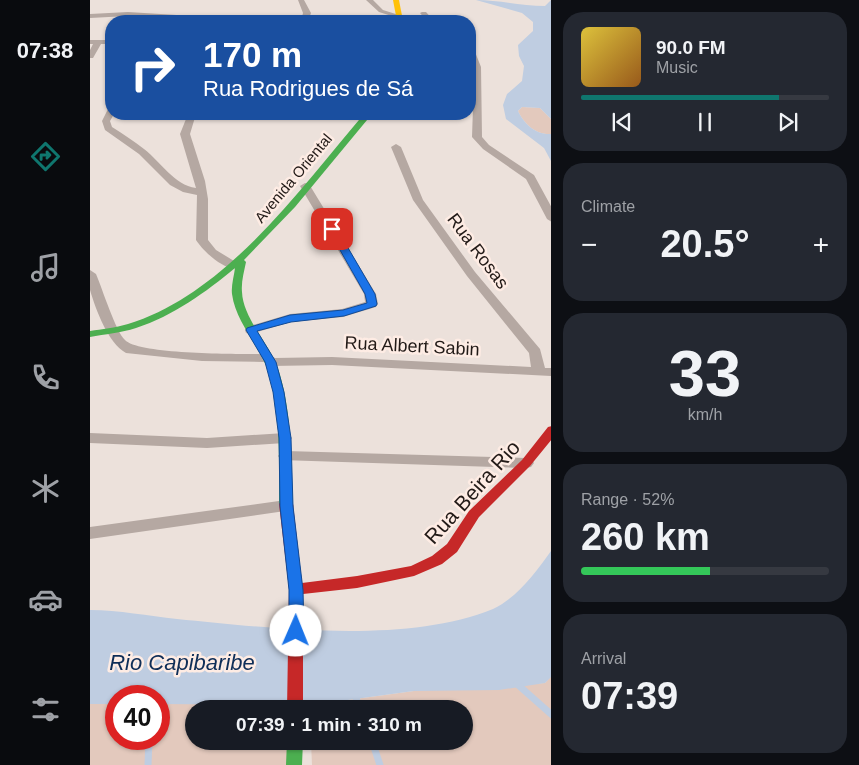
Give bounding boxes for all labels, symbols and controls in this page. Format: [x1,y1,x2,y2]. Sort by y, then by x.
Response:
icon: right [120,35,185,100]
text: 170 m [203,35,302,74]
text: 90.0 FM [656,37,726,58]
text: 07:38 [17,38,73,63]
text: Music [656,59,698,76]
text: Rua Rodrigues de Sá [203,76,413,101]
icon: previous [608,108,636,136]
icon: pause [691,108,719,136]
icon: next [774,108,802,136]
street label: Avenida Oriental [251,130,335,226]
icon: directions [28,139,63,174]
text: Climate [581,198,635,215]
pin [311,208,353,250]
street label: Rua Rosas [443,209,513,293]
icon: arrive [318,215,346,243]
text: 20.5° [660,223,750,265]
text: − [581,229,597,260]
text: + [813,229,829,260]
icon: music [28,250,63,285]
street label: Rua Albert Sabin [344,332,480,360]
text: 33 [669,337,741,410]
icon: phone [28,360,63,395]
text: km/h [688,406,722,423]
street label: Rua Beira Rio [420,436,524,548]
icon: climate [28,471,63,506]
text: Range · 52% [581,491,674,508]
text: 260 km [581,516,710,558]
icon: car [28,582,63,617]
position arrow [269,604,321,656]
water label: Rio Capibaribe [109,650,255,675]
text: Arrival [581,650,626,667]
text: 07:39 [581,675,678,717]
speed limit sign: 40 [105,685,170,750]
icon: filters [28,692,63,727]
text: 07:39 · 1 min · 310 m [236,714,422,735]

